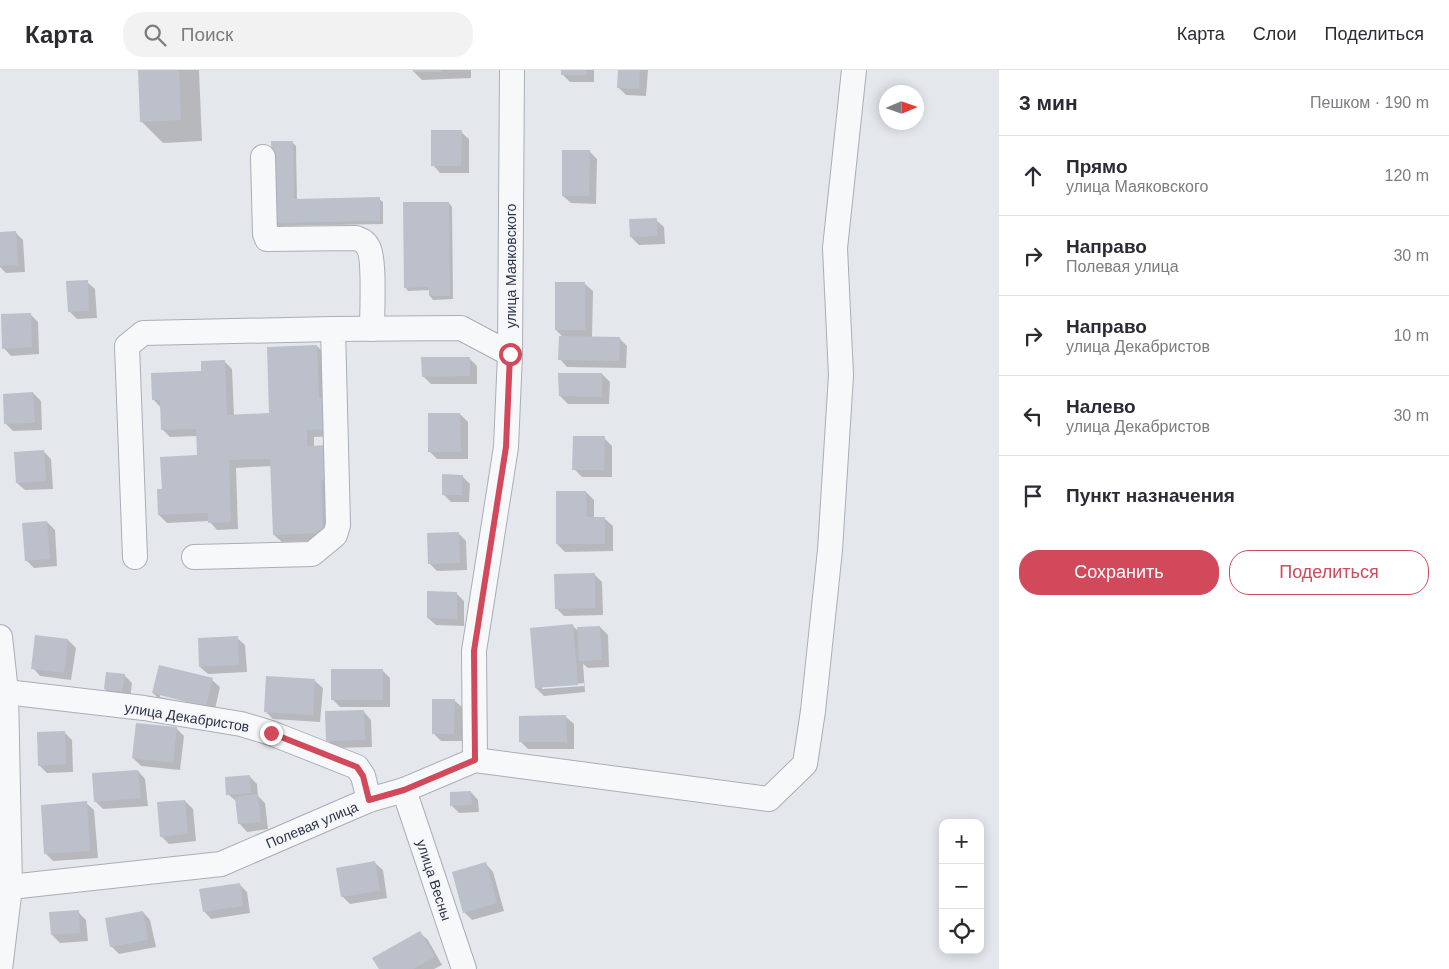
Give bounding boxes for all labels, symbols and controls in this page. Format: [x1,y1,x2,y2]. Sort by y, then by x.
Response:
search box [123,12,473,57]
text: Карта [25,21,93,48]
icon: search [141,21,169,49]
text: Поиск [181,24,233,45]
text: Карта [1177,24,1225,44]
text: Слои [1253,24,1297,44]
text: Поделиться [1325,24,1424,44]
north arrow [879,85,924,130]
text: 3 мин [1019,91,1078,114]
text: Пешком · 190 m [1310,94,1429,111]
text: Прямо [1066,156,1128,177]
icon: ahead [1019,162,1047,190]
text: 120 m [1385,167,1429,184]
text: улица Маяковского [1066,178,1208,195]
street label: улица Маяковского [503,204,519,328]
text: Направо [1066,236,1147,257]
icon: right [1019,242,1047,270]
text: 30 m [1393,247,1429,264]
text: Полевая улица [1066,258,1179,275]
text: Направо [1066,316,1147,337]
icon: right [1019,322,1047,350]
text: 10 m [1393,327,1429,344]
text: улица Декабристов [1066,338,1210,355]
route start [499,343,522,366]
text: Налево [1066,396,1136,417]
icon: left [1019,402,1047,430]
text: 30 m [1393,407,1429,424]
text: улица Декабристов [1066,418,1210,435]
icon: arrive [1019,482,1047,510]
text: Пункт назначения [1066,485,1235,506]
button: Сохранить [1019,550,1219,595]
button: Поделиться [1229,550,1429,595]
street label: улица Декабристов [124,699,250,735]
route end [260,722,283,745]
street label: Полевая улица [264,798,361,852]
map controls [939,819,984,954]
button: + [939,819,984,864]
street label: улица Весны [413,837,455,923]
button: − [939,864,984,909]
button: locate [939,909,984,954]

